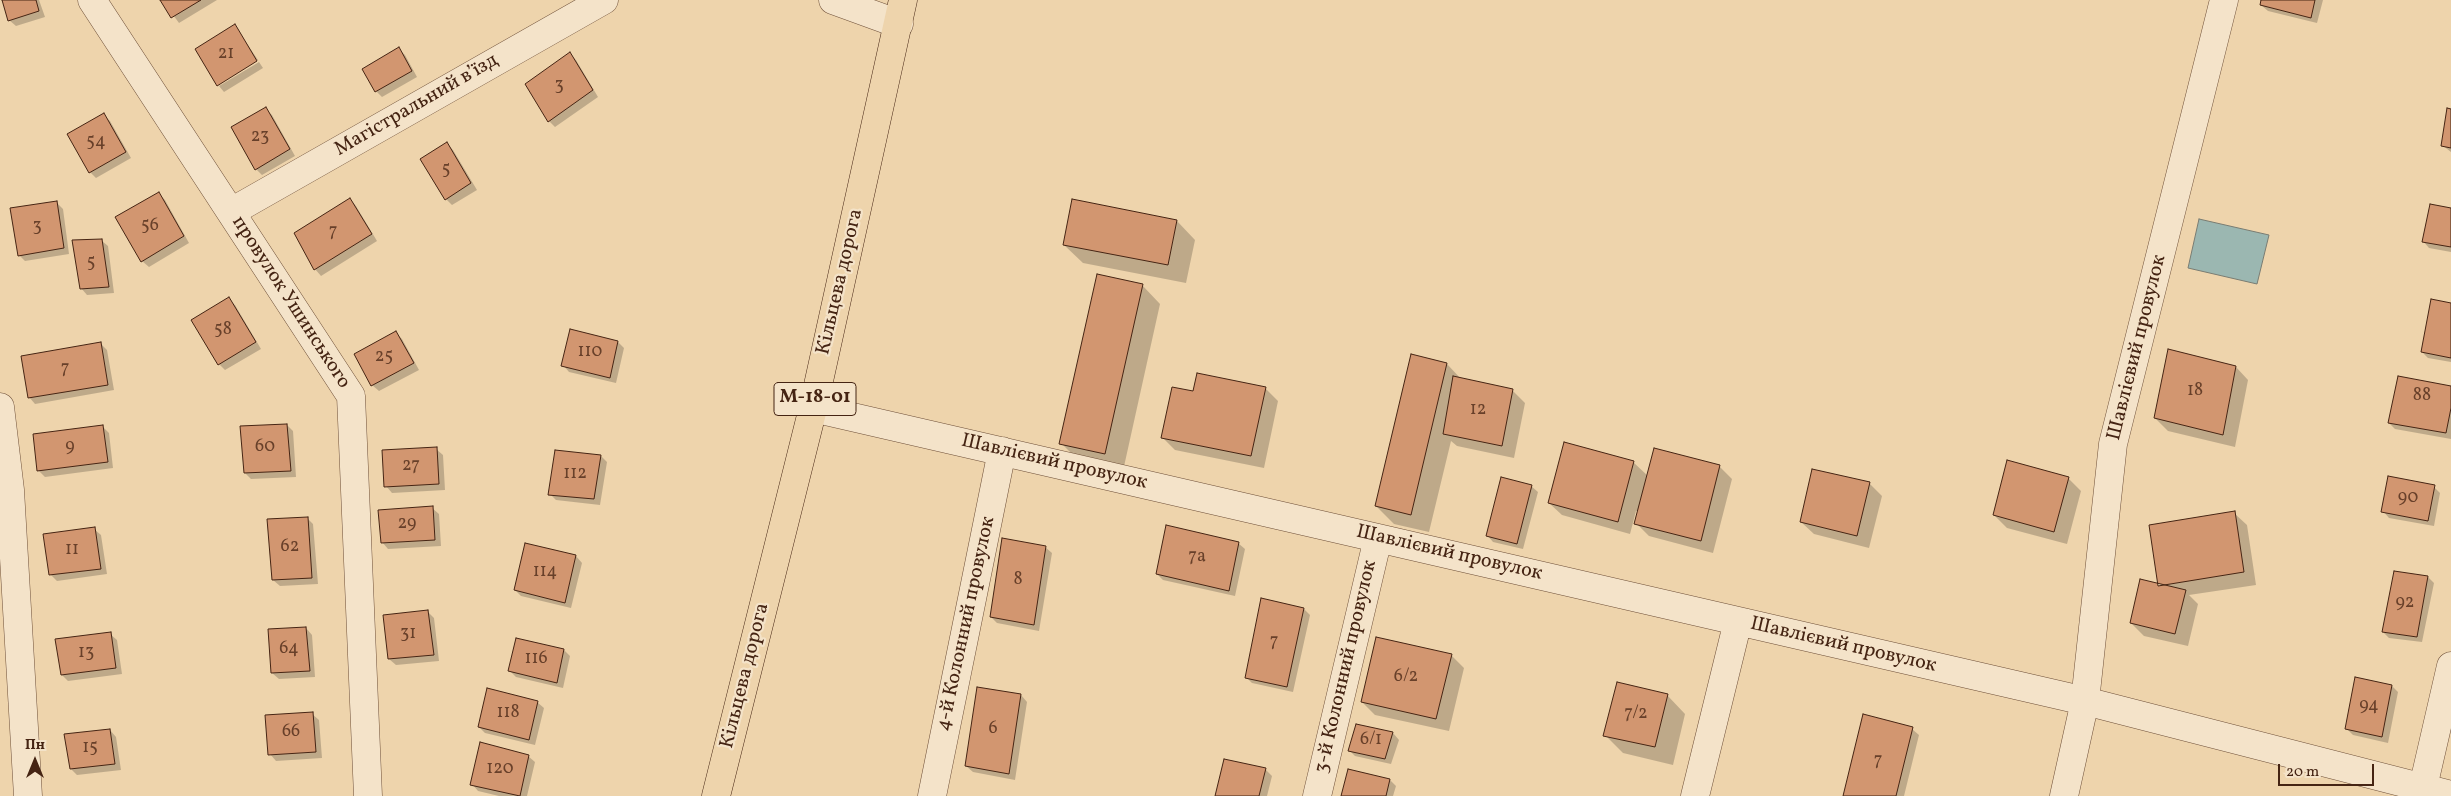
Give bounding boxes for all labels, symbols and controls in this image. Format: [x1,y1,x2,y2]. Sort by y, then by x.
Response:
house number: 21 [218,44,234,66]
street label: Магістральний в’їзд [331,49,503,163]
house number: 3 [554,76,564,98]
house number: 23 [251,127,269,149]
house number: 54 [86,132,106,154]
house number: 5 [442,160,450,182]
street label: Кільцева дорога [813,207,869,357]
street label: провулок Ушинського [225,212,355,394]
house number: 56 [141,216,159,238]
house number: 3 [32,217,42,239]
house number: 7 [329,222,337,244]
house number: 5 [87,253,95,275]
street label: Шавлієвий провулок [2103,253,2173,443]
house number: 58 [214,320,232,342]
house number: 110 [578,342,602,364]
house number: 25 [375,347,393,369]
house number: 7 [61,359,69,381]
house number: 18 [2187,381,2203,403]
road number: М-18-01 [774,382,856,416]
house number: 88 [2413,386,2431,408]
house number: 12 [1470,400,1486,422]
street label: Шавлієвий провулок [959,430,1149,496]
house number: 9 [65,437,75,459]
house number: 60 [255,437,275,459]
house number: 27 [402,456,420,478]
house number: 112 [563,464,587,486]
house number: 90 [2398,488,2418,510]
house number: 29 [398,514,416,536]
street label: 4-й Колонний провулок [933,514,1001,734]
street label: Шавлієвий провулок [1354,521,1544,587]
house number: 62 [281,537,299,559]
house number: 11 [65,540,79,562]
house number: 7а [1188,547,1206,569]
street label: 3-й Колонний провулок [1311,558,1383,776]
house number: 114 [533,562,557,584]
house number: 8 [1013,570,1023,592]
house number: 92 [2395,593,2415,615]
street label: Кільцева дорога [716,601,776,751]
street label: Шавлієвий провулок [1748,613,1938,679]
house number: 31 [400,624,416,646]
house number: 7 [1270,632,1278,654]
house number: 64 [279,639,299,661]
house number: 13 [78,643,94,665]
house number: 116 [524,649,548,671]
house number: 6/2 [1394,667,1418,689]
house number: 94 [2359,696,2379,718]
house number: 118 [496,703,520,725]
house number: 7/2 [1624,704,1648,726]
house number: 6 [988,719,998,741]
house number: 66 [282,722,300,744]
house number: 6/1 [1360,730,1382,752]
north arrow [10,736,60,786]
text: Пн [25,736,45,755]
house number: 15 [82,738,98,760]
house number: 7 [1874,751,1882,773]
scale bar [2281,754,2377,786]
house number: 120 [486,759,514,781]
text: 20 m [2286,762,2319,783]

